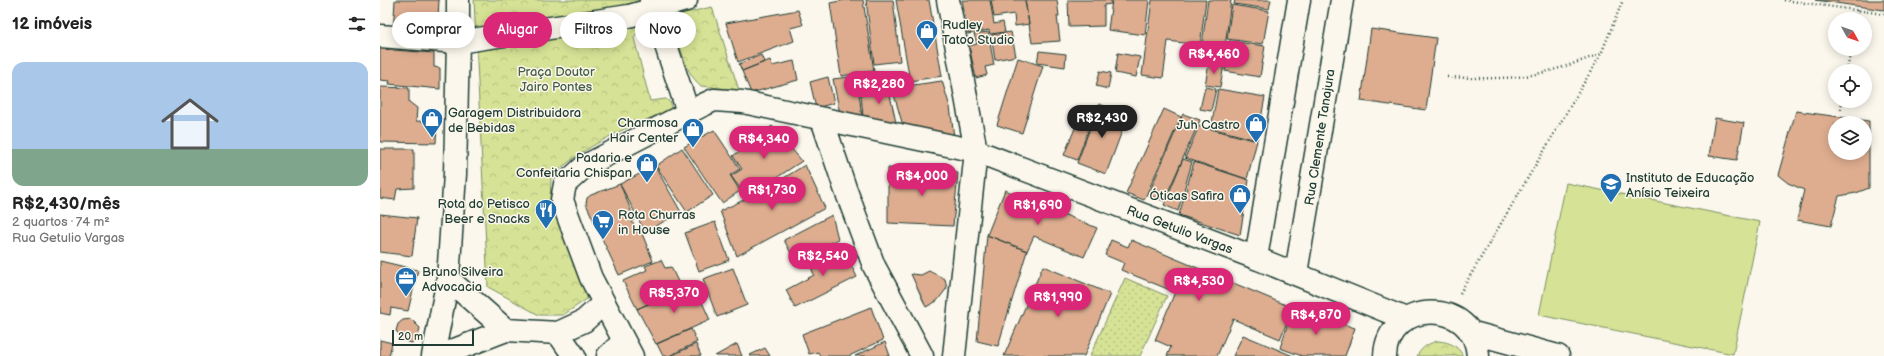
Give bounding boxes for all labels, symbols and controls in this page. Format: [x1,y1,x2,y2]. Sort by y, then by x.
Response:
chip: Comprar [392,12,475,48]
chip: Alugar [483,12,552,48]
chip: Filtros [560,12,627,48]
chip: Novo [635,12,696,48]
north arrow [1828,12,1872,56]
map controls [1828,12,1872,160]
icon: filters [346,13,368,35]
text: 12 imóveis [12,14,92,34]
place label: Rudley Tatoo Studio [942,17,1014,48]
shop icon: Rudley Tatoo Studio [914,18,940,51]
pin: R$4,460 [1177,41,1251,75]
text: R$4,460 [1188,46,1240,62]
park label: Praça Doutor Jairo Pontes [517,64,595,95]
button: locate [1828,64,1872,108]
street label: Rua Clemente Tanajura [1301,68,1339,207]
pin: R$2,280 [842,71,916,105]
text: R$2,280 [853,76,905,92]
icon: home [154,88,226,160]
place label: Garagem Distribuidora de Bebidas [448,105,581,136]
pin: R$2,430 [1065,105,1139,139]
shop icon: Garagem Distribuidora de Bebidas [419,106,445,139]
text: R$2,430 [1076,110,1128,126]
shop icon: Juh Castro [1243,111,1269,144]
place label: Charmosa Hair Center [610,115,678,146]
shop icon: Charmosa Hair Center [680,116,706,149]
button: layers [1828,116,1872,160]
place label: Juh Castro [1176,117,1240,133]
pin: R$4,340 [727,126,801,160]
text: R$4,340 [738,131,790,147]
place label: Padaria e Confeitaria Chispan [516,150,632,181]
shop icon: Padaria e Confeitaria Chispan [634,151,660,184]
pin: R$4,000 [885,163,959,197]
text: R$4,000 [896,168,948,184]
place label: Instituto de Educação Anísio Teixeira [1626,170,1754,201]
school or university icon: Instituto de Educação Anísio Teixeira [1598,171,1624,204]
pin: R$1,730 [735,177,809,211]
text: R$1,730 [748,182,796,198]
shop icon: Óticas Safira [1227,182,1253,215]
place label: Óticas Safira [1150,187,1224,204]
pin: R$1,690 [1001,192,1075,226]
text: R$2,430/mês [12,194,120,214]
place label: Rota do Petisco Beer e Snacks [438,196,531,227]
restaurant icon: Rota do Petisco Beer e Snacks [533,197,559,230]
text: R$1,690 [1013,197,1063,213]
street label: Rua Getulio Vargas [1124,202,1236,258]
place label: Rota Churras in House [618,207,696,238]
supermarket icon: Rota Churras in House [590,208,616,241]
text: 2 quartos · 74 m² [12,214,110,230]
text: Rua Getulio Vargas [12,230,125,246]
pin: R$2,540 [786,243,860,277]
text: R$2,540 [797,248,849,264]
place label: Bruno Silveira Advocacia [422,264,503,295]
office icon: Bruno Silveira Advocacia [393,265,419,298]
pin: R$4,530 [1162,268,1236,302]
text: R$4,530 [1173,273,1225,289]
pin: R$5,370 [637,280,711,314]
pin: R$1,990 [1021,284,1095,318]
text: R$5,370 [649,285,699,301]
text: R$1,990 [1033,289,1083,305]
pin: R$4,870 [1279,302,1353,336]
text: R$4,870 [1290,307,1342,323]
scale bar [392,328,474,347]
text: 20 m [398,330,423,343]

